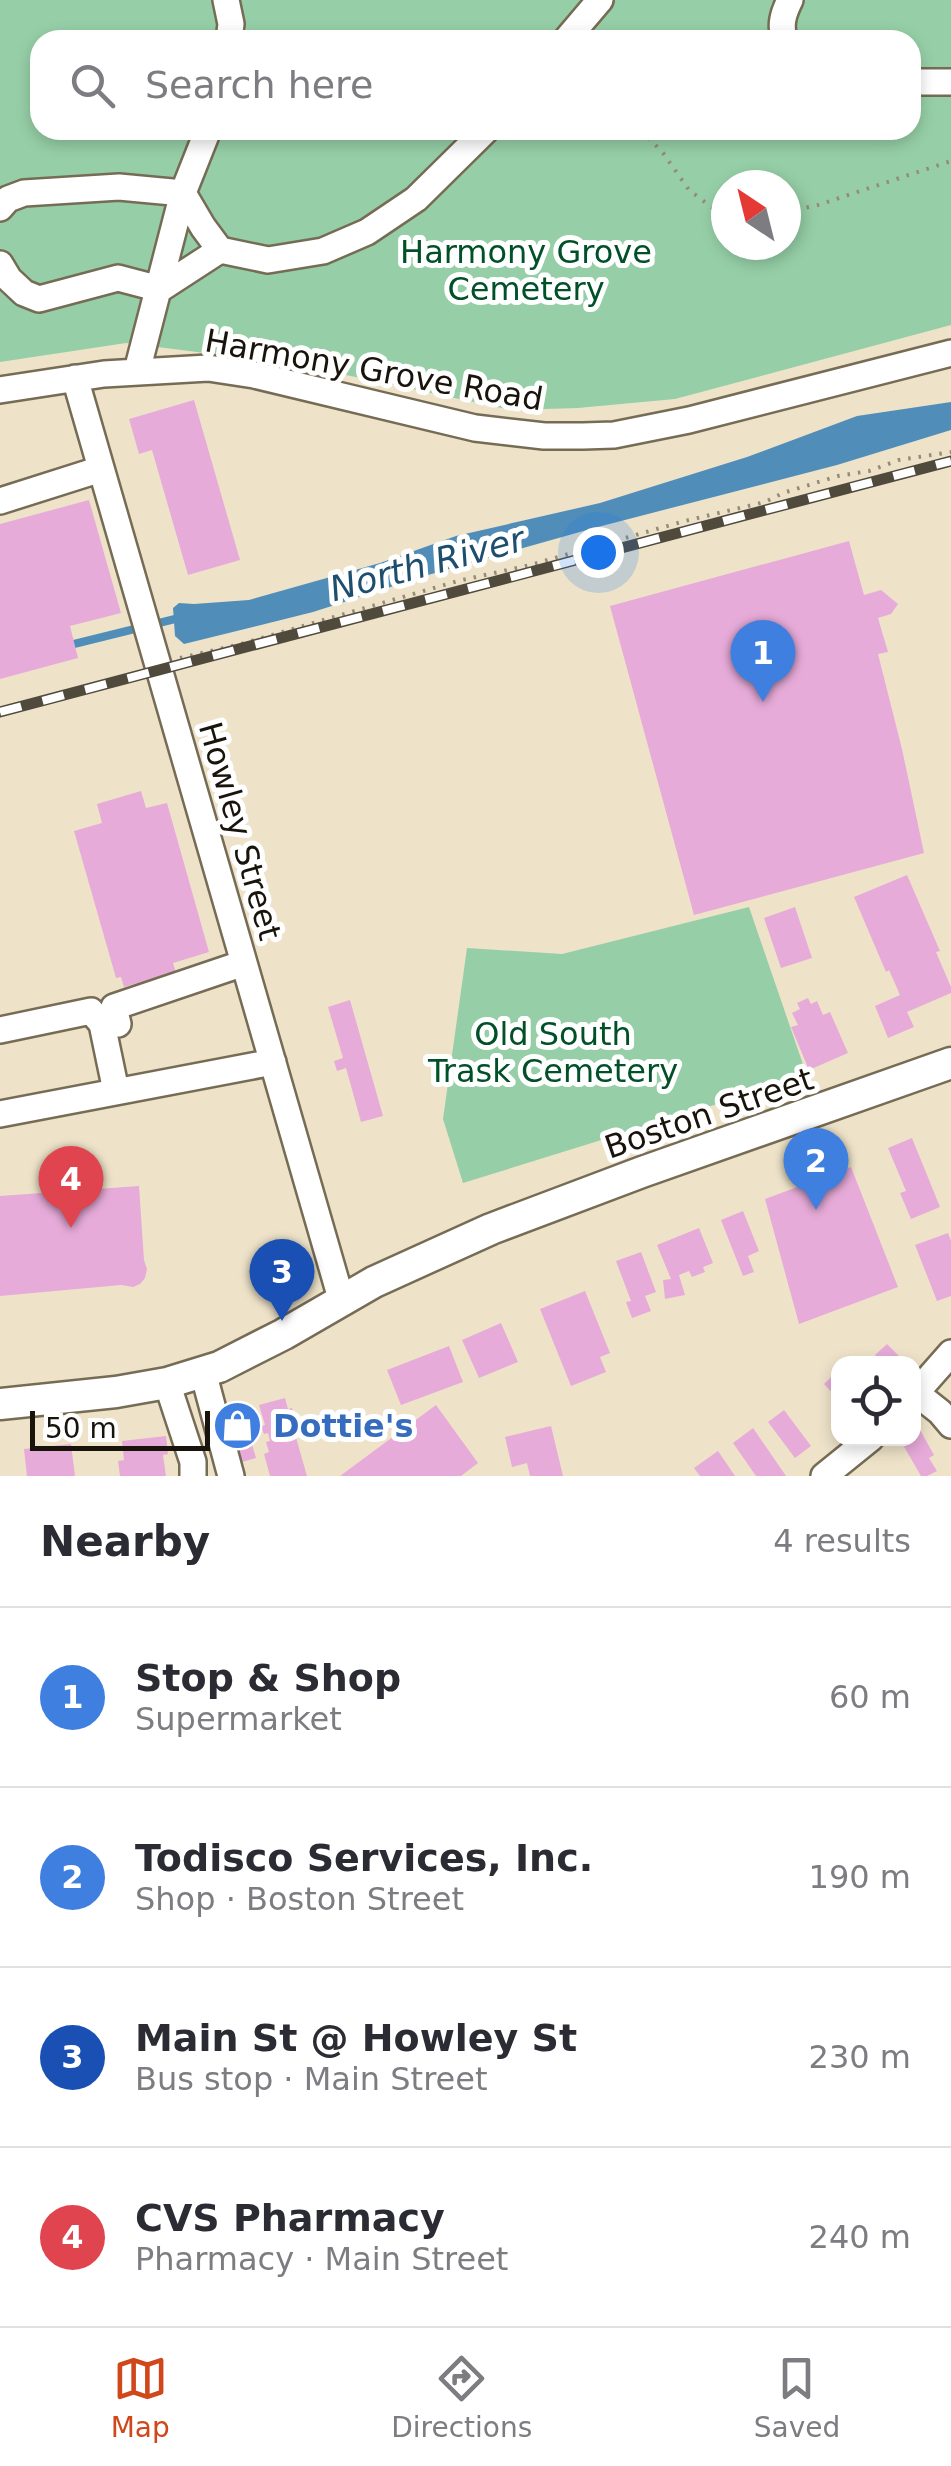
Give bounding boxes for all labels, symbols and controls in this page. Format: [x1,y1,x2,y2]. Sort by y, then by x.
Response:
search box [30,30,921,140]
icon: search [65,58,120,113]
text: Search here [145,63,373,107]
north arrow [711,170,801,260]
park label: Harmony Grove Cemetery [400,233,652,308]
street label: Harmony Grove Road [202,322,546,418]
water label: North River [325,518,531,609]
your location [573,527,624,578]
pin: 1 [730,620,796,702]
street label: Howley Street [191,718,289,944]
park label: Old South Trask Cemetery [427,1015,678,1090]
street label: Boston Street [600,1060,818,1166]
pin: 2 [784,1128,848,1210]
pin: 4 [38,1146,104,1228]
pin: 3 [250,1238,314,1321]
map controls [831,1356,921,1446]
button: locate [831,1356,921,1446]
shop icon: Dottie's [212,1400,264,1452]
scale bar [30,1406,210,1450]
place label: Dottie's [273,1407,414,1445]
text: 50 m [45,1412,117,1445]
text: Nearby [40,1517,210,1566]
text: 4 results [773,1522,911,1560]
text: Stop & Shop [135,1656,401,1700]
text: 1 [61,1678,84,1716]
text: 60 m [829,1678,911,1716]
text: Supermarket [135,1700,342,1738]
text: Todisco Services, Inc. [135,1836,593,1880]
text: 2 [61,1858,84,1896]
text: 190 m [809,1858,911,1896]
text: Shop · Boston Street [135,1880,464,1918]
text: Main St @ Howley St [135,2016,577,2060]
text: 3 [61,2038,84,2076]
text: 230 m [809,2038,911,2076]
text: Bus stop · Main Street [135,2060,488,2098]
text: CVS Pharmacy [135,2196,445,2240]
text: 4 [61,2218,84,2256]
text: 240 m [809,2218,911,2256]
text: Pharmacy · Main Street [135,2240,508,2278]
tab: Map [111,2351,170,2444]
tab: Directions [391,2351,532,2444]
tab: Saved [754,2351,840,2444]

